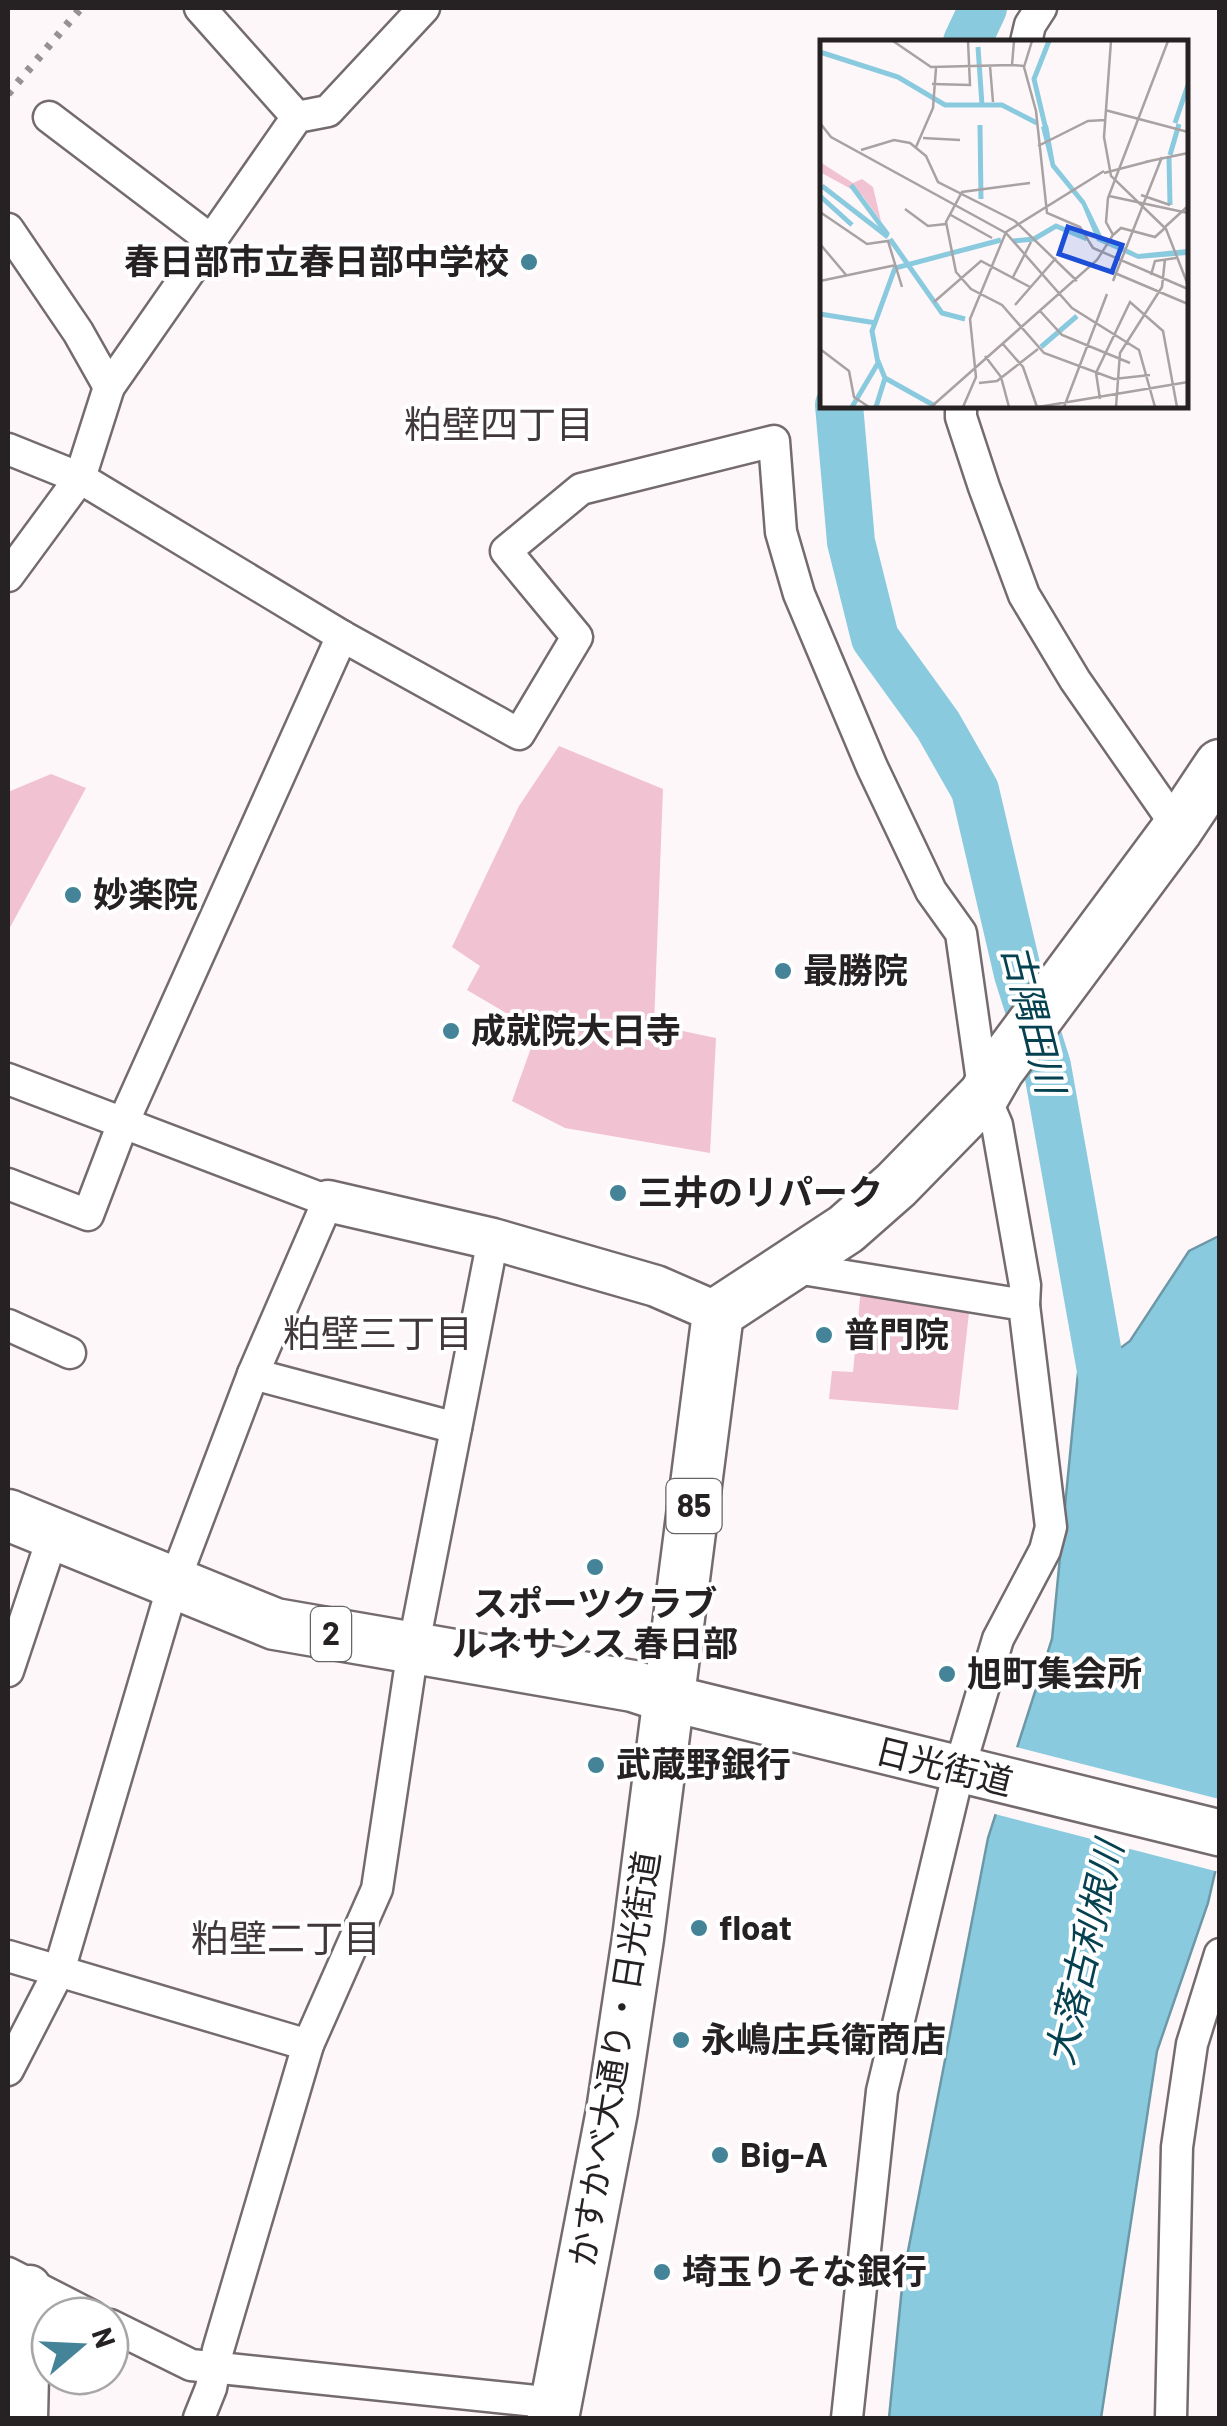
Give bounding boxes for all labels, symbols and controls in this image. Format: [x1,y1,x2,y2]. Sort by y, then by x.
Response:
inset map [820,40,1187,408]
place label: 春日部市立春日部中学校 [124,239,509,281]
marker: 春日部市立春日部中学校 [518,251,540,273]
district label: 粕壁四丁目 [404,400,594,446]
place label: 妙楽院 [93,872,198,914]
marker: 妙楽院 [62,884,84,906]
water label: 古隅田川 [994,939,1077,1102]
place label: 最勝院 [803,948,908,990]
marker: 最勝院 [772,960,794,982]
place label: 成就院大日寺 [471,1008,681,1050]
marker: 成就院大日寺 [440,1020,462,1042]
place label: 三井のリパーク [638,1170,883,1212]
marker: 三井のリパーク [607,1182,629,1204]
district label: 粕壁三丁目 [283,1309,473,1355]
place label: 普門院 [844,1312,949,1354]
marker: 普門院 [813,1324,835,1346]
road number: 85 [666,1479,722,1533]
marker: スポーツクラブ ルネサンス 春日部 [584,1556,606,1578]
place label: スポーツクラブ ルネサンス 春日部 [452,1581,738,1663]
road number: 2 [311,1607,351,1661]
place label: 旭町集会所 [967,1651,1142,1693]
marker: 旭町集会所 [936,1663,958,1685]
street label: 日光街道 [871,1728,1017,1802]
place label: 武蔵野銀行 [616,1742,791,1784]
marker: 武蔵野銀行 [585,1754,607,1776]
water label: 大落古利根川 [1035,1832,1132,2069]
street label: かすかべ大通り・日光街道 [559,1848,667,2269]
place label: float [719,1905,792,1947]
district label: 粕壁二丁目 [191,1914,381,1960]
marker: float [688,1917,710,1939]
place label: 永嶋庄兵衛商店 [701,2017,946,2059]
marker: 永嶋庄兵衛商店 [670,2029,692,2051]
place label: Big-A [740,2132,828,2174]
marker: Big-A [709,2144,731,2166]
place label: 埼玉りそな銀行 [682,2249,927,2291]
marker: 埼玉りそな銀行 [651,2261,673,2283]
north arrow [30,2296,130,2396]
text: N [85,2323,124,2352]

